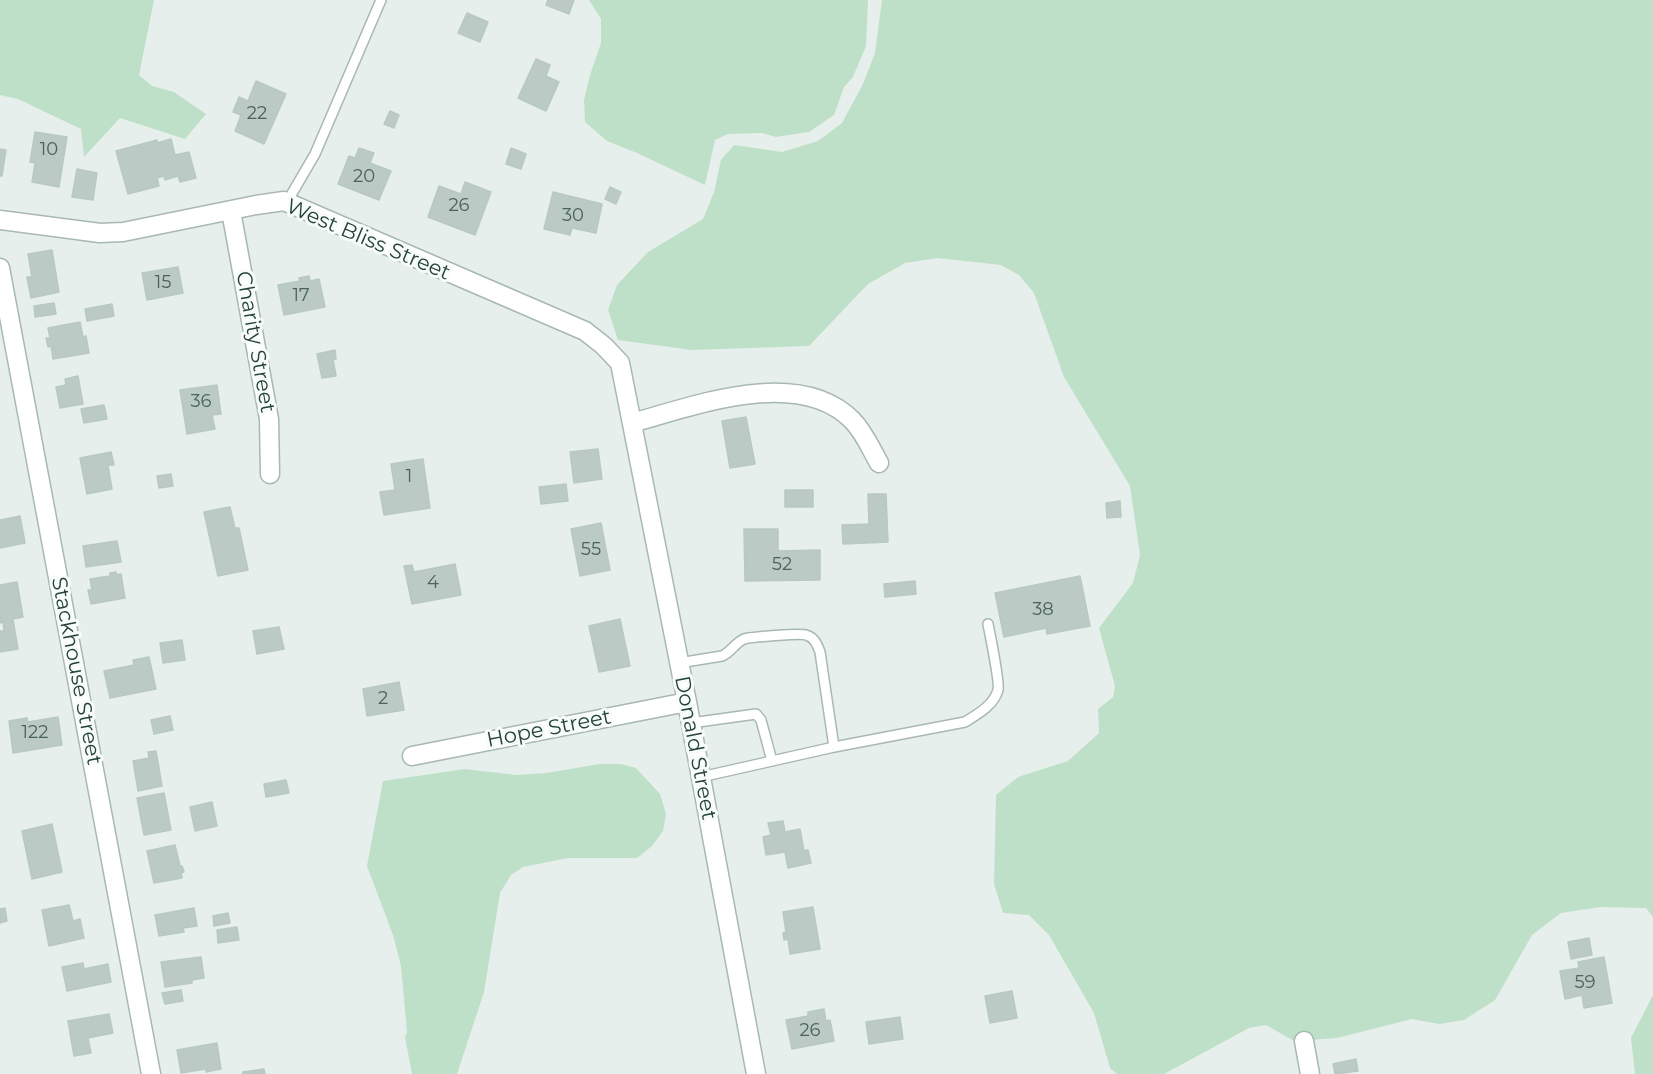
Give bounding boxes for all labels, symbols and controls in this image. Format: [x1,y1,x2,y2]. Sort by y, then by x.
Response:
house number: 22 [247,103,267,125]
house number: 10 [40,139,58,161]
house number: 20 [353,166,375,188]
street label: West Bliss Street [282,194,454,286]
house number: 26 [448,195,470,217]
house number: 30 [562,205,584,227]
street label: Charity Street [230,269,280,415]
house number: 15 [155,272,171,294]
house number: 17 [292,285,310,307]
house number: 36 [190,391,212,413]
house number: 1 [406,466,412,488]
house number: 55 [581,539,601,561]
house number: 52 [772,554,792,576]
house number: 4 [427,572,439,594]
street label: Stackhouse Street [45,575,107,767]
house number: 38 [1032,599,1054,621]
street label: Donald Street [669,674,721,822]
house number: 2 [378,688,388,710]
street label: Hope Street [485,705,613,753]
house number: 122 [22,722,48,744]
house number: 59 [1574,972,1596,994]
house number: 26 [799,1020,821,1042]

